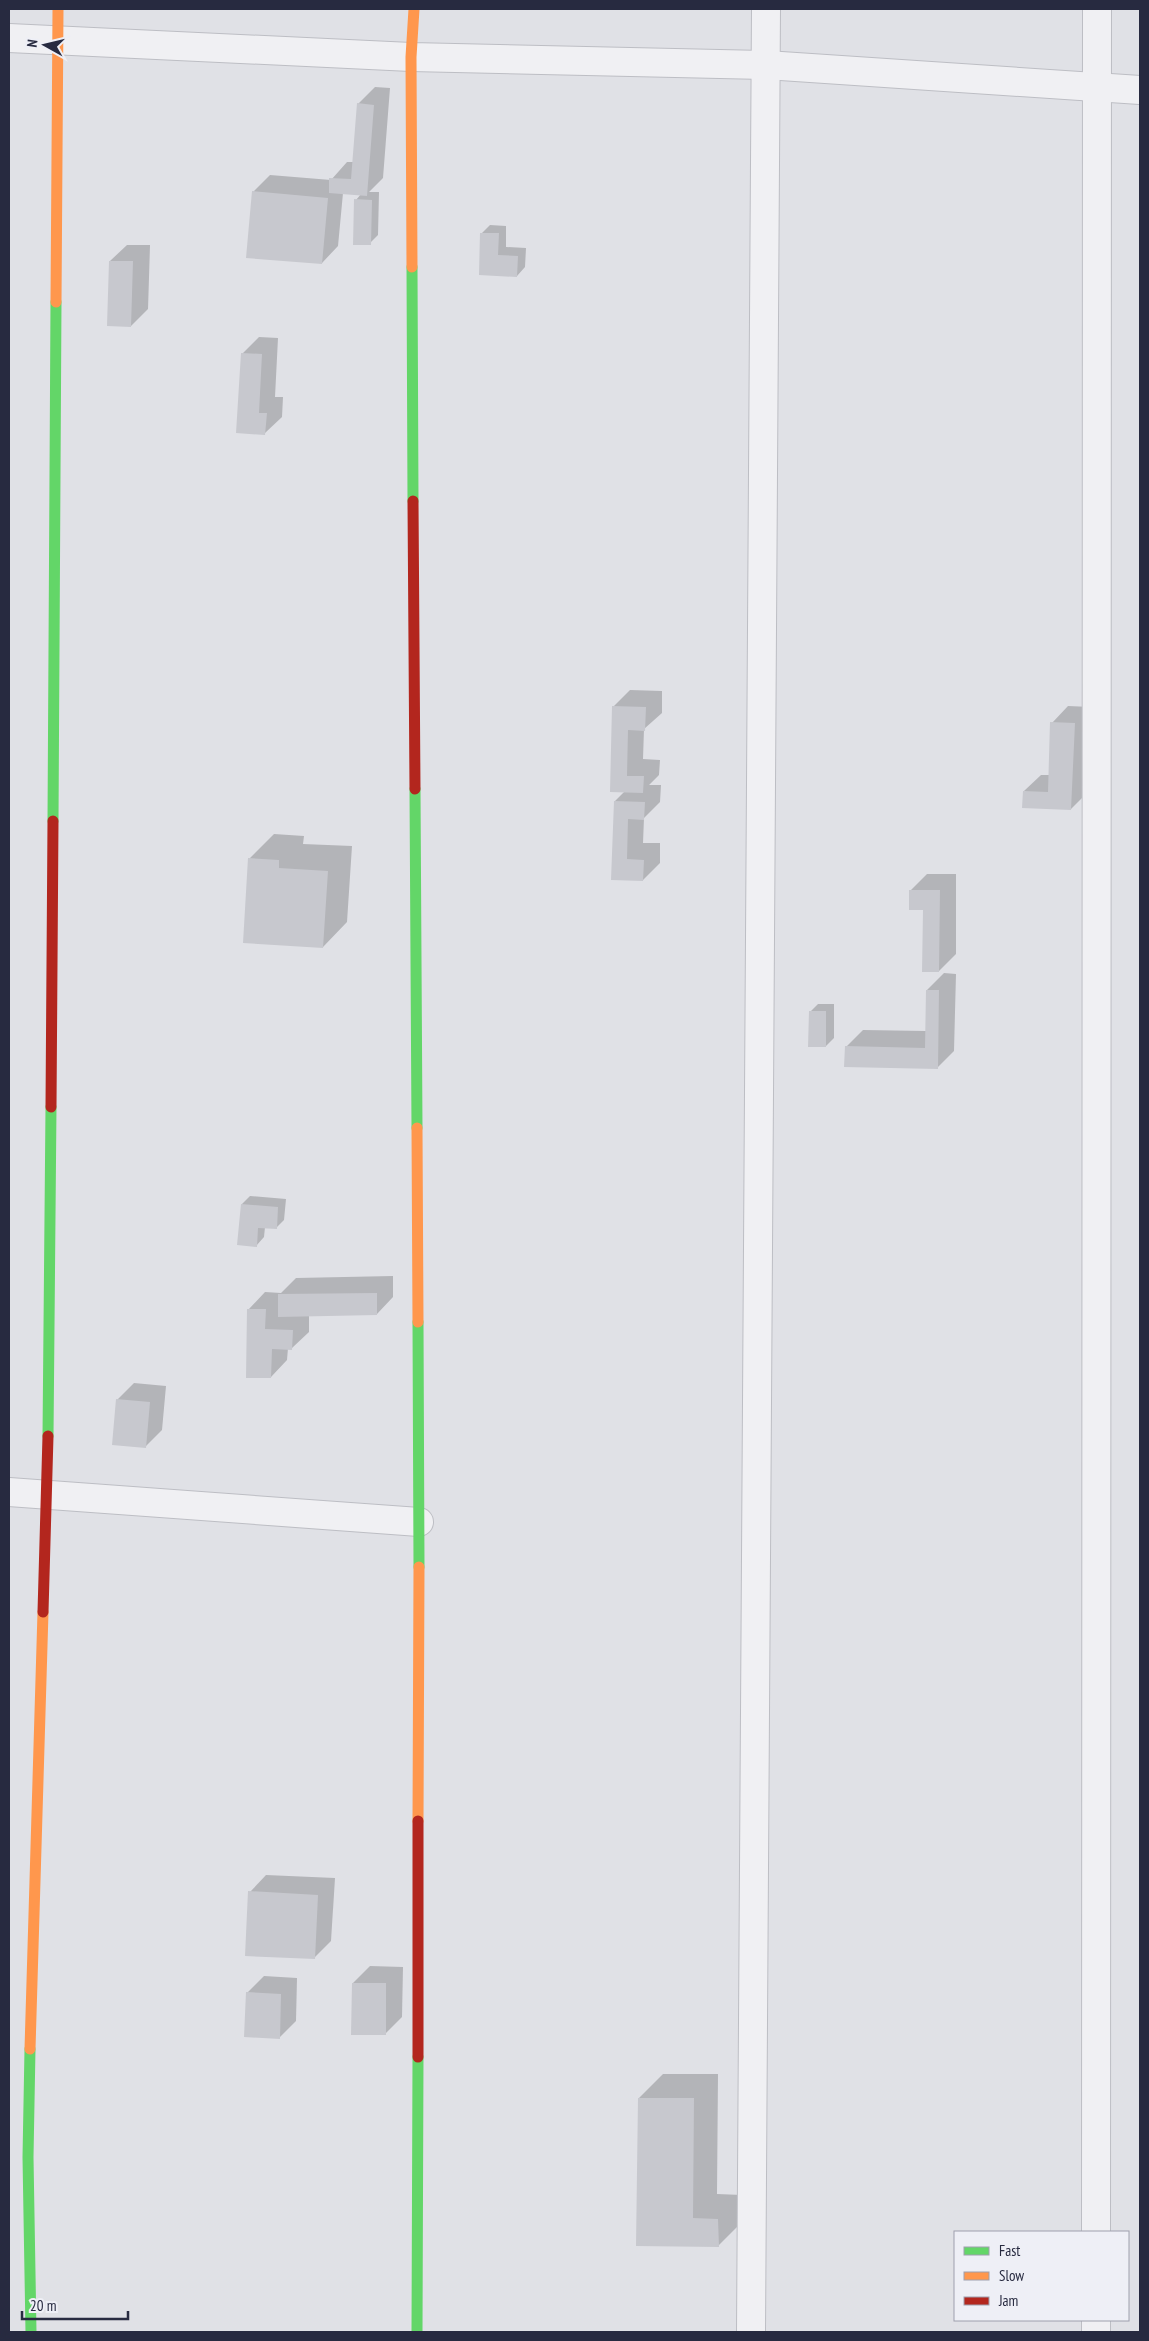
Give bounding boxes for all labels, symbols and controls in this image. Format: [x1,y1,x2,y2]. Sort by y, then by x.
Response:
north arrow [20,20,70,70]
text: N [23,38,42,48]
legend [954,2231,1129,2321]
text: Fast [999,2241,1020,2260]
text: Slow [999,2266,1024,2285]
scale bar [22,2288,129,2320]
text: Jam [998,2291,1018,2310]
text: 20 m [30,2296,56,2315]

